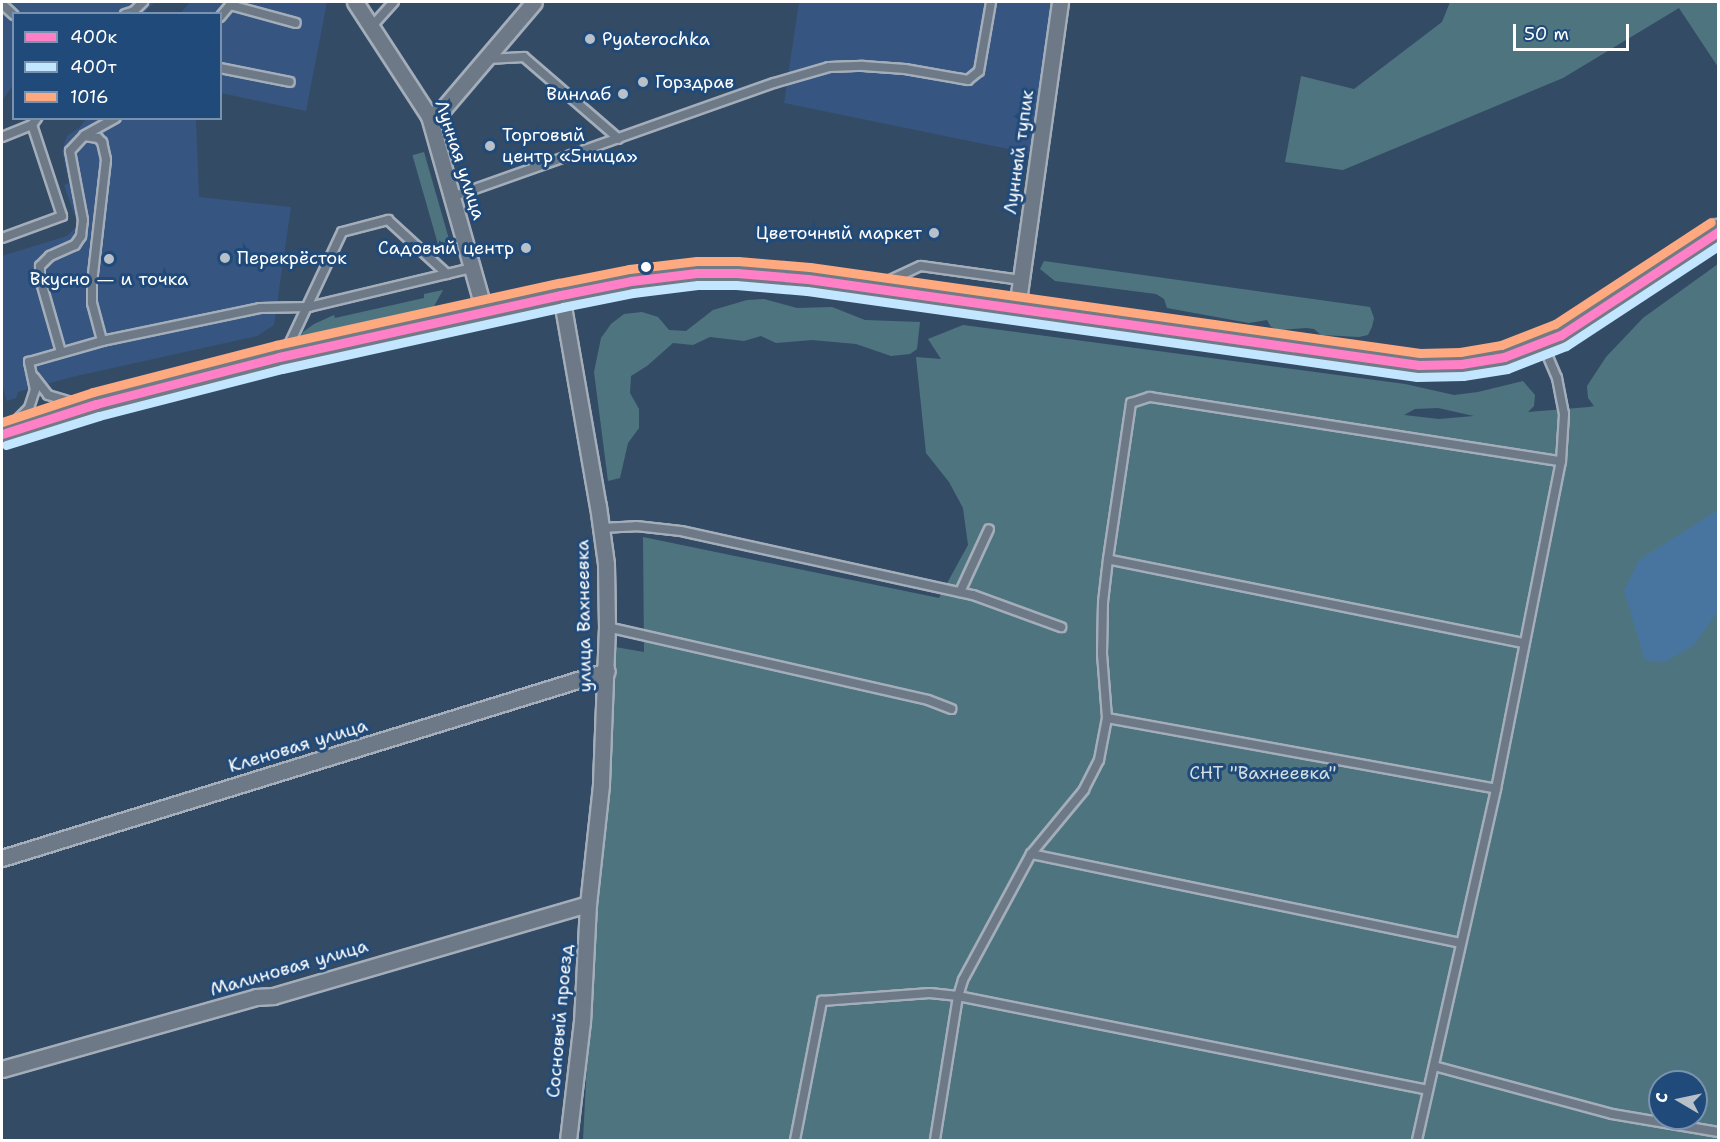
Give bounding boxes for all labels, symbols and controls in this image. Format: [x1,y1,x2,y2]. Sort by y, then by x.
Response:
legend [12,12,222,120]
scale bar [1516,12,1632,50]
text: 50 m [1524,22,1569,46]
text: 400к [70,25,117,49]
place label: Pyaterochka [602,28,710,50]
marker: Pyaterochka [583,32,597,46]
text: 400т [70,55,117,79]
place label: Горздрав [655,71,734,93]
marker: Горздрав [636,75,650,89]
place label: Винлаб [546,83,611,105]
text: 1016 [70,85,109,109]
marker: Винлаб [616,87,630,101]
street label: Лунный тупик [1000,89,1038,215]
street label: Лунная улица [430,97,490,223]
place label: Торговый центр «5ница» [502,125,638,168]
marker: Торговый центр «5ница» [483,139,497,153]
place label: Цветочный маркет [756,222,922,244]
marker: Цветочный маркет [927,226,941,240]
place label: Садовый центр [378,237,514,259]
marker: Садовый центр [519,241,533,255]
place label: Перекрёсток [237,247,347,269]
marker: Перекрёсток [218,251,232,265]
marker: Вкусно — и точка [102,252,116,266]
unlabelled marker [640,261,652,273]
place label: Вкусно — и точка [30,268,188,290]
street label: улица Вахнеевка [572,539,596,693]
street label: Кленовая улица [226,715,370,777]
park label: СНТ "Вахнеевка" [1189,762,1337,784]
street label: Малиновая улица [208,935,370,1001]
street label: Сосновый проезд [543,943,577,1099]
north arrow [1648,1070,1708,1130]
text: С [1651,1091,1673,1104]

